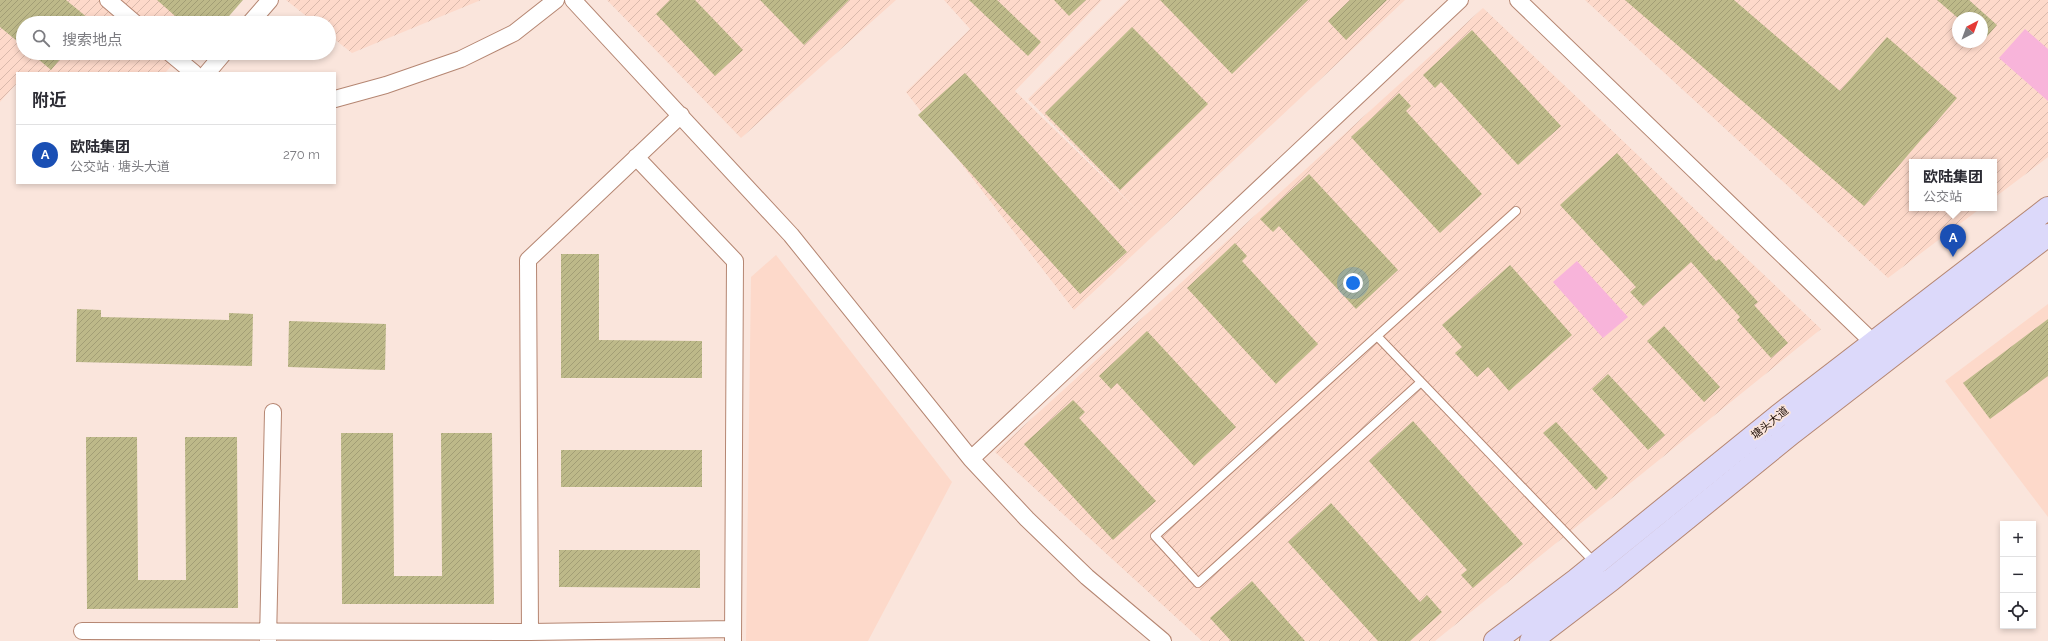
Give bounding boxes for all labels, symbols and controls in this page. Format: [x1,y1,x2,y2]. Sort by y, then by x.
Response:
north arrow [1952,12,1988,48]
search box [16,16,336,60]
icon: search [30,27,52,49]
text: 搜索地点 [62,31,122,49]
text: 附近 [32,90,66,110]
text: 欧陆集团 [70,138,130,156]
text: A [41,147,49,162]
text: 270 m [283,147,320,162]
text: 公交站 · 塘头大道 [70,159,170,174]
popup [1909,159,1997,211]
text: 欧陆集团 [1923,168,1983,186]
text: 公交站 [1923,189,1962,204]
pin: A [1940,224,1966,257]
your location [1343,273,1363,293]
street label: 塘头大道 [1749,404,1791,442]
map controls [2000,521,2036,629]
button: + [2000,521,2036,557]
button: − [2000,557,2036,593]
button: locate [2000,593,2036,629]

